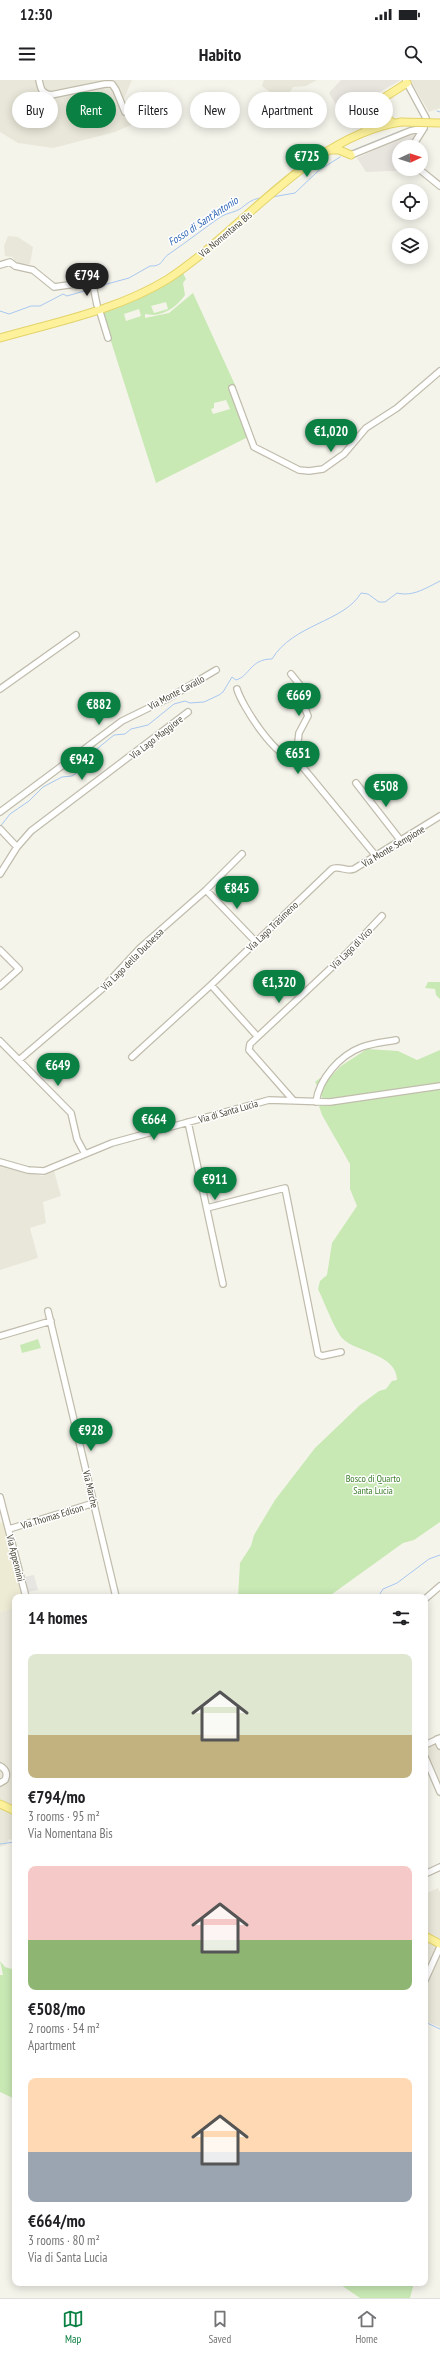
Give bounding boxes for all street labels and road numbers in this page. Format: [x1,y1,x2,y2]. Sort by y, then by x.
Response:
street label: Via Nomentana Bis [195,208,255,261]
street label: Via Monte Cavallo [145,672,207,713]
street label: Via Lago Maggiore [126,713,186,763]
street label: Via Monte Sempione [359,823,427,871]
street label: Via Lago Trasimeno [243,899,301,955]
street label: Via Lago di Vico [327,924,375,973]
street label: Via Lago della Duchessa [98,925,166,994]
street label: Via di Santa Lucia [196,1097,259,1126]
street label: Via Marche [80,1468,101,1509]
street label: Via Thomas Edison [18,1501,85,1532]
street label: Via Appennini [3,1532,28,1583]

